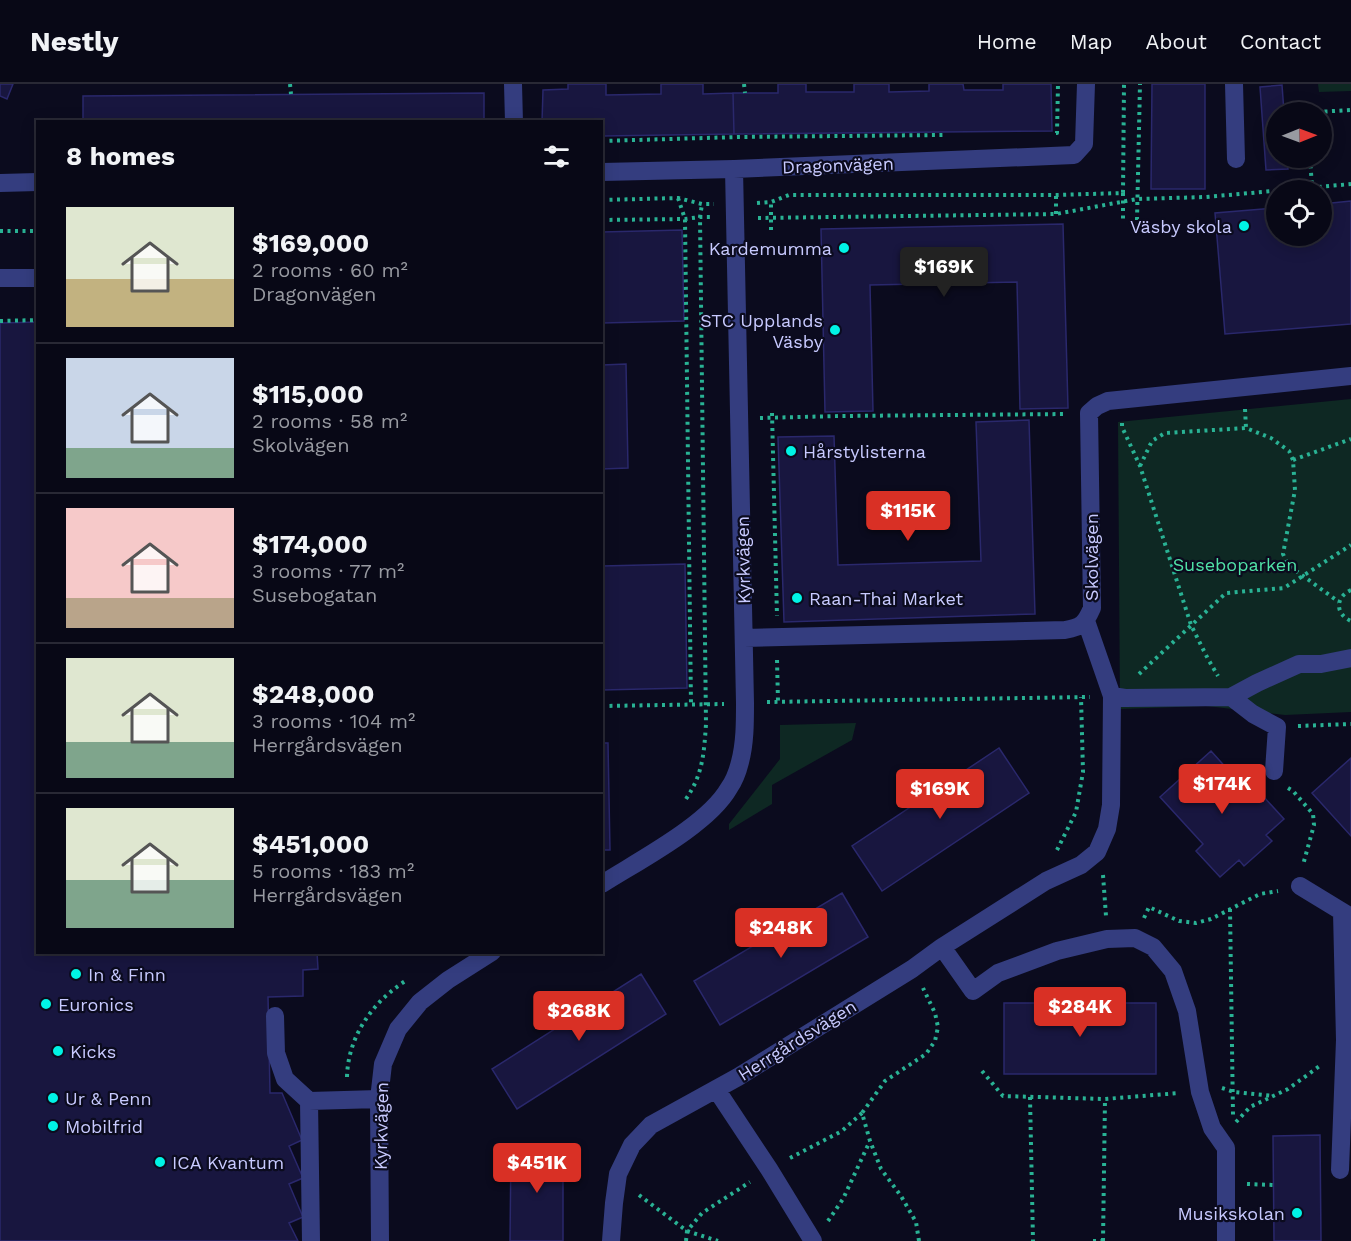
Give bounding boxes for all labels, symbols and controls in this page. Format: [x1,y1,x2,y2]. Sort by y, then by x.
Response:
text: Nestly [30,25,119,58]
text: Home [977,29,1037,54]
text: Map [1070,29,1113,54]
text: About [1146,29,1207,54]
text: Contact [1240,29,1321,54]
north arrow [1266,102,1332,168]
map controls [1266,102,1332,246]
icon: filters [540,140,573,173]
text: 8 homes [66,141,175,171]
street label: Dragonvägen [782,153,894,177]
button: locate [1266,180,1332,246]
place label: Väsby skola [1130,216,1232,237]
marker: Väsby skola [1237,219,1251,233]
text: $169,000 [252,228,369,258]
icon: home [114,231,186,303]
place label: Kardemumma [709,238,832,259]
marker: Kardemumma [837,241,851,255]
pin: $169K [902,247,986,298]
text: $169K [914,254,974,278]
text: 2 rooms · 60 m² [252,258,408,282]
text: Dragonvägen [252,282,376,306]
place label: STC Upplands Väsby [700,310,824,352]
marker: STC Upplands Väsby [828,323,842,337]
text: $115,000 [252,379,364,409]
icon: home [114,382,186,454]
text: 2 rooms · 58 m² [252,409,407,433]
text: Skolvägen [252,433,350,457]
place label: Hårstylisterna [803,441,926,462]
marker: Hårstylisterna [784,444,798,458]
pin: $115K [866,491,950,542]
text: $115K [880,498,936,522]
street label: Skolvägen [1081,513,1102,601]
street label: Kyrkvägen [732,516,754,604]
text: $174,000 [252,529,368,559]
icon: home [114,532,186,604]
park label: Suseboparken [1173,554,1297,575]
text: 3 rooms · 77 m² [252,559,404,583]
text: Susebogatan [252,583,377,607]
place label: Raan-Thai Market [809,588,964,609]
marker: Raan-Thai Market [790,591,804,605]
text: $248,000 [252,679,374,709]
icon: home [114,682,186,754]
text: 3 rooms · 104 m² [252,709,415,733]
text: Herrgårdsvägen [252,733,403,757]
pin: $174K [1180,764,1264,815]
pin: $169K [898,769,982,820]
text: $174K [1193,771,1251,795]
text: $169K [910,776,970,800]
text: $451,000 [252,829,369,859]
icon: home [114,832,186,904]
text: 5 rooms · 183 m² [252,859,414,883]
text: Herrgårdsvägen [252,883,403,907]
pin: $248K [739,908,823,959]
text: $248K [749,915,813,939]
place label: In & Finn [88,964,166,985]
marker: In & Finn [69,967,83,981]
pin: $284K [1038,987,1122,1038]
pin: $268K [537,991,621,1042]
place label: Euronics [58,994,134,1015]
text: $284K [1048,994,1112,1018]
street label: Herrgårdsvägen [734,995,860,1085]
marker: Euronics [39,997,53,1011]
text: $268K [547,998,611,1022]
place label: Kicks [70,1041,116,1062]
marker: Kicks [51,1044,65,1058]
street label: Kyrkvägen [370,1082,392,1170]
place label: Ur & Penn [65,1088,152,1109]
marker: Ur & Penn [46,1091,60,1105]
place label: Mobilfrid [65,1116,143,1137]
marker: Mobilfrid [46,1119,60,1133]
pin: $451K [495,1143,579,1194]
text: $451K [507,1150,567,1174]
place label: ICA Kvantum [172,1152,284,1173]
marker: ICA Kvantum [153,1155,167,1169]
place label: Musikskolan [1177,1203,1285,1224]
marker: Musikskolan [1290,1206,1304,1220]

